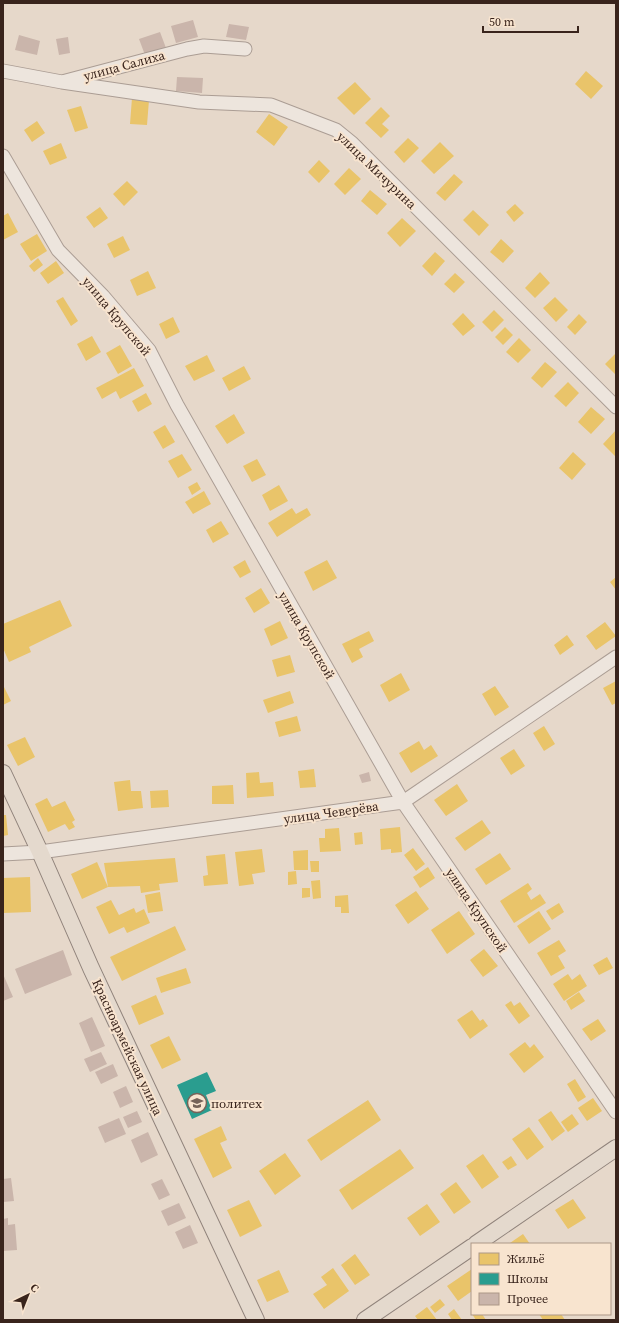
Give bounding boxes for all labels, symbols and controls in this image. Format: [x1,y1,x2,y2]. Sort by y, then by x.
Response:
scale bar [483,8,578,34]
text: 50 m [489,14,515,30]
street label: улица Салиха [82,46,167,85]
street label: улица Мичурина [333,128,420,213]
street label: улица Крупской [78,273,155,360]
street label: улица Крупской [275,588,339,682]
street label: улица Чеверёва [282,797,380,828]
street label: улица Крупской [442,865,511,956]
street label: Красноармейская улица [88,976,167,1119]
school or university icon: политех [186,1092,208,1114]
place label: политех [211,1095,262,1112]
legend [471,1243,611,1315]
text: Жильё [507,1251,545,1267]
text: Школы [507,1271,548,1287]
north arrow [8,1275,48,1315]
text: С [27,1280,42,1296]
text: Прочее [507,1291,548,1307]

